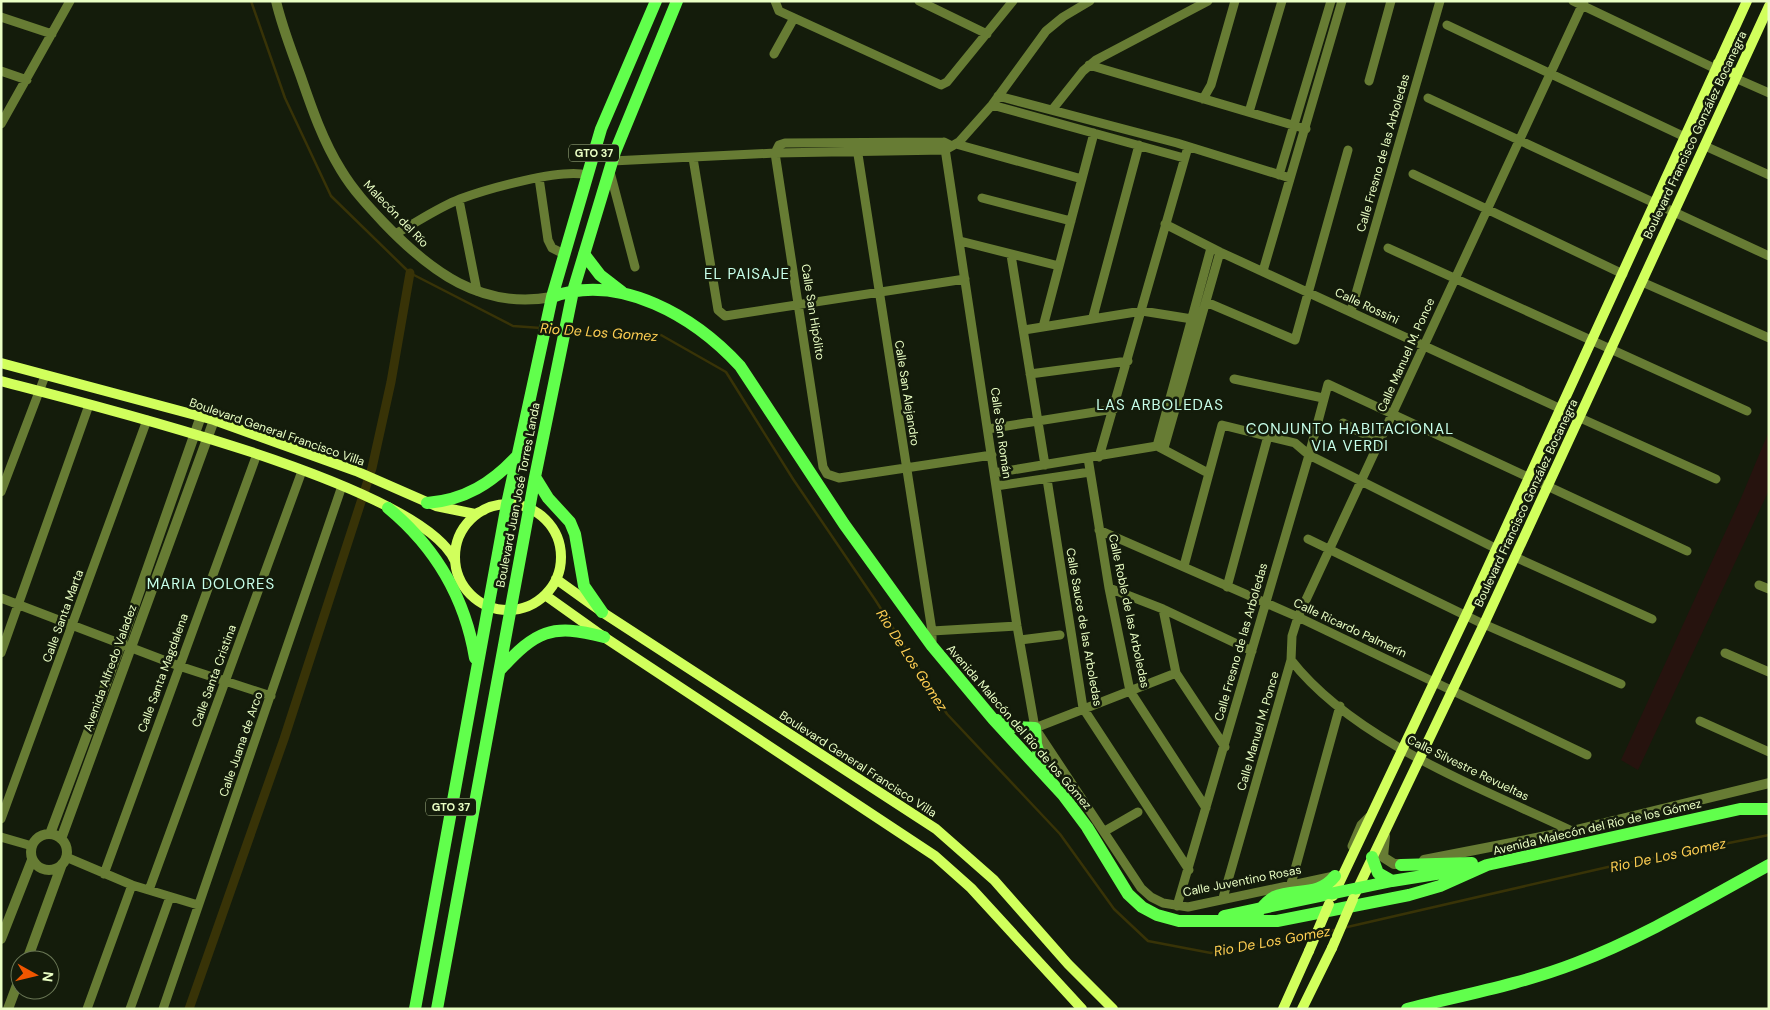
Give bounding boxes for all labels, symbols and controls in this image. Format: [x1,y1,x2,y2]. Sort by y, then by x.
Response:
street label: Boulevard Francisco González Bocanegra [1640,28,1750,242]
street label: Calle Fresno de las Arboledas [1353,72,1413,234]
road number: GTO 37 [569,144,619,162]
street label: Malecón del Río [360,177,432,251]
street label: Calle San Hipólito [798,263,828,361]
district label: EL PAISAJE [704,264,790,284]
street label: Calle Rossini [1332,284,1402,328]
street label: Calle Manuel M. Ponce [1374,295,1438,415]
water label: Rio De Los Gomez [540,319,659,345]
street label: Calle San Alejandro [891,339,923,447]
street label: Calle San Román [987,386,1015,480]
street label: Boulevard General Francisco Villa [187,394,367,470]
district label: LAS ARBOLEDAS [1096,395,1224,415]
street label: Boulevard Francisco González Bocanegra [1471,396,1581,610]
street label: Boulevard Juan José Torres Landa [492,401,544,589]
district label: CONJUNTO HABITACIONAL VIA VERDI [1246,419,1454,456]
street label: Calle Roble de las Arboledas [1105,532,1153,690]
street label: Calle Sauce de las Arboledas [1062,547,1106,707]
street label: Calle Fresno de las Arboledas [1211,561,1271,723]
street label: Calle Santa Marta [39,567,87,665]
district label: MARIA DOLORES [147,574,275,594]
street label: Calle Ricardo Palmerín [1291,595,1409,661]
street label: Avenida Alfredo Valadez [80,602,140,734]
water label: Rio De Los Gomez [872,606,952,715]
street label: Calle Santa Magdalena [134,611,192,735]
street label: Calle Santa Cristina [188,623,240,729]
street label: Avenida Malecón del Río de los Gómez [943,641,1095,813]
street label: Calle Manuel M. Ponce [1233,669,1283,793]
street label: Calle Juana de Arco [215,689,267,799]
street label: Boulevard General Francisco Villa [776,707,940,821]
street label: Calle Silvestre Revueltas [1404,731,1532,805]
street label: Avenida Malecón del Río de los Gómez [1491,795,1703,859]
road number: GTO 37 [426,799,476,816]
water label: Rio De Los Gomez [1608,834,1728,876]
street label: Calle Juventino Rosas [1181,862,1303,900]
water label: Rio De Los Gomez [1212,922,1332,960]
north arrow [10,950,60,1000]
text: N [38,970,57,983]

